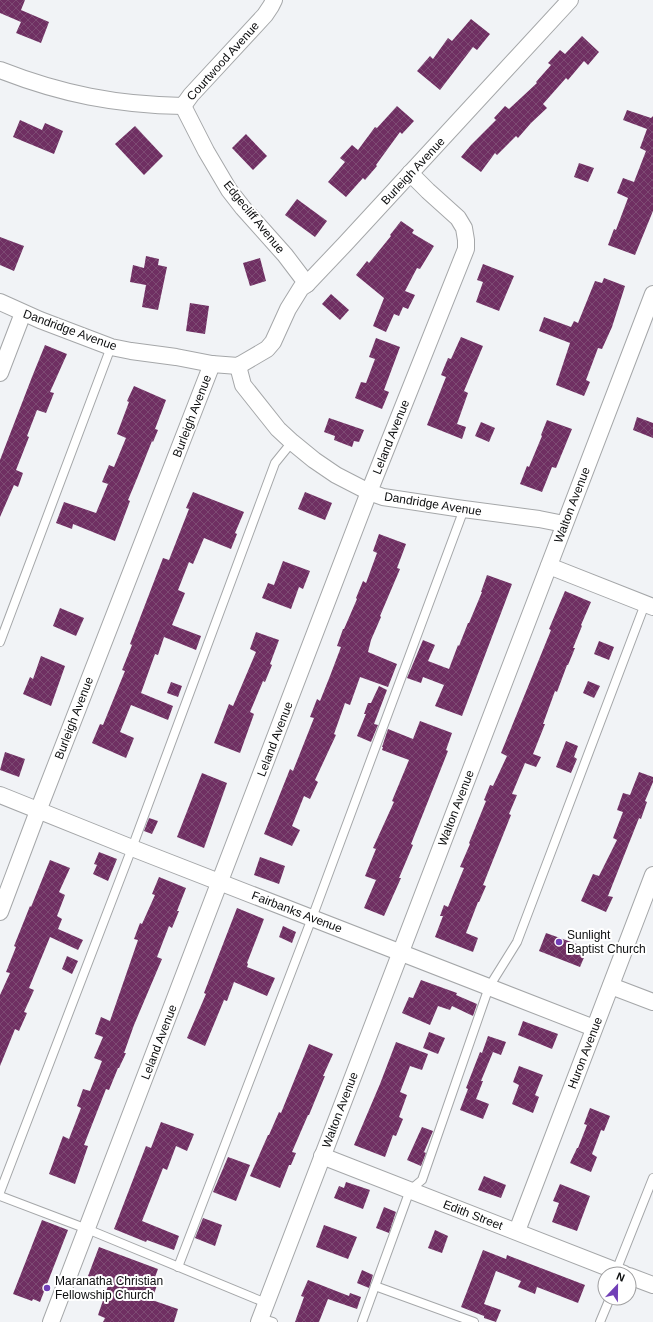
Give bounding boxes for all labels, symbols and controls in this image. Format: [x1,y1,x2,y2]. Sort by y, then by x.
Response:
street label: Courtwood Avenue [184,18,262,103]
street label: Burleigh Avenue [378,134,448,208]
street label: Edgecliff Avenue [221,178,288,256]
street label: Dandridge Avenue [21,307,119,354]
street label: Burleigh Avenue [170,372,214,459]
street label: Leland Avenue [370,397,412,476]
street label: Walton Avenue [551,465,593,545]
street label: Dandridge Avenue [383,489,483,519]
street label: Burleigh Avenue [52,674,96,761]
street label: Leland Avenue [254,699,296,778]
street label: Walton Avenue [435,768,477,848]
street label: Fairbanks Avenue [250,888,345,936]
place label: Sunlight Baptist Church [567,928,646,956]
marker: Sunlight Baptist Church [554,937,564,947]
street label: Leland Avenue [138,1002,180,1081]
street label: Huron Avenue [565,1015,605,1091]
street label: Walton Avenue [319,1070,361,1150]
street label: Edith Street [441,1197,505,1233]
north arrow [597,1266,637,1306]
text: N [615,1270,627,1284]
place label: Maranatha Christian Fellowship Church [55,1274,163,1302]
marker: Maranatha Christian Fellowship Church [42,1283,52,1293]

